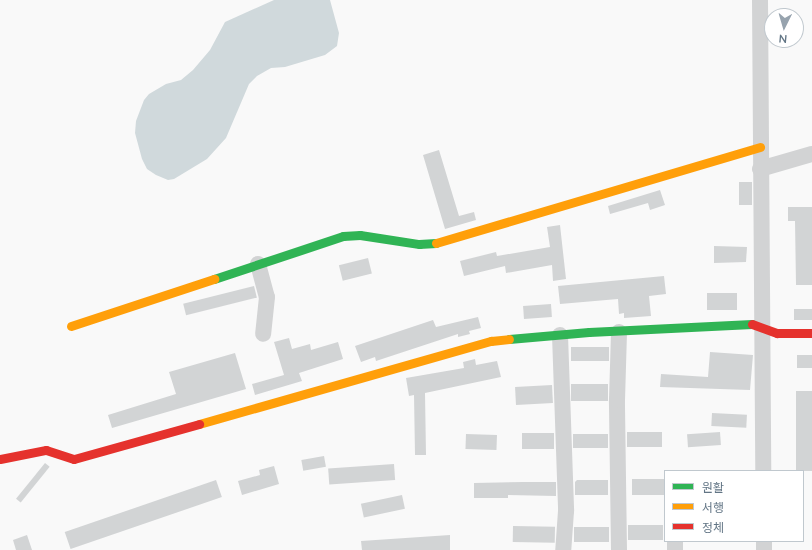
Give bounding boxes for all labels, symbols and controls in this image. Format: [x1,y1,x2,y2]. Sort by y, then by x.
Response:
north arrow [764,8,804,48]
text: N [778,33,788,46]
legend [664,470,804,542]
text: 원활 [702,480,724,495]
text: 서행 [702,500,724,515]
text: 정체 [702,520,724,535]

